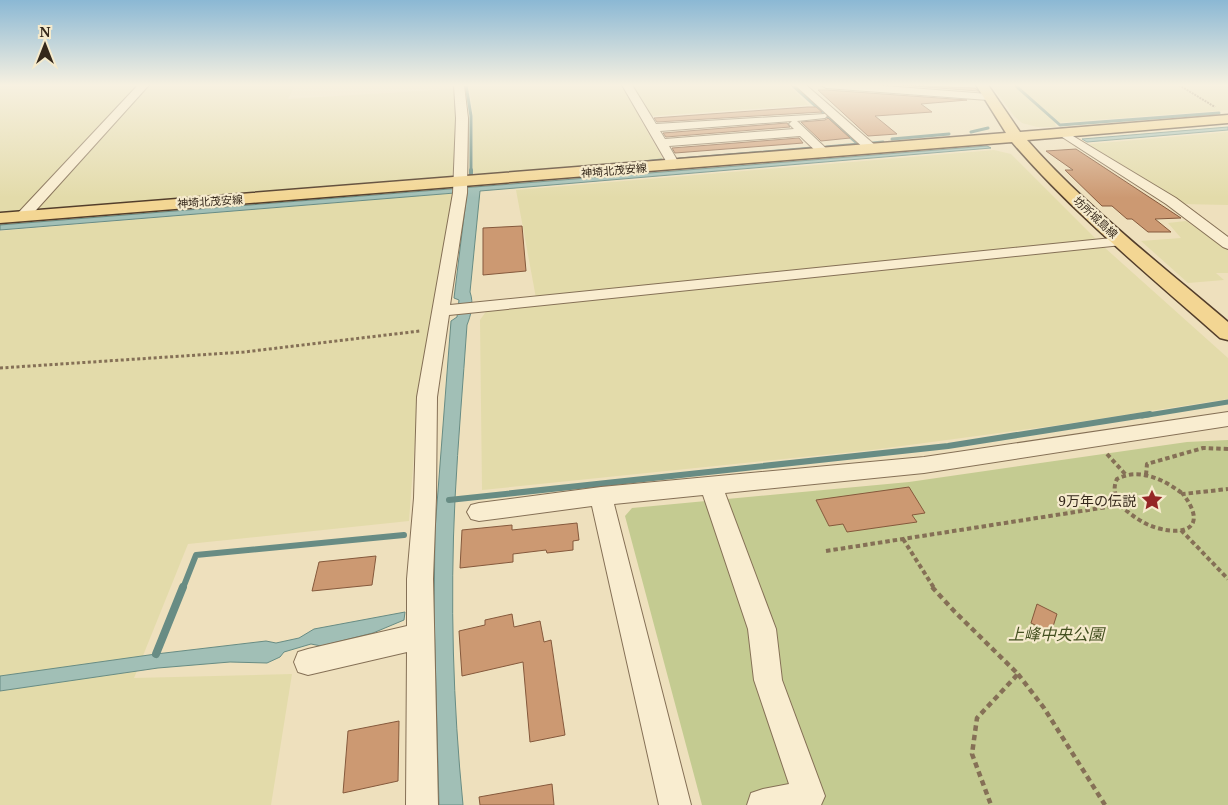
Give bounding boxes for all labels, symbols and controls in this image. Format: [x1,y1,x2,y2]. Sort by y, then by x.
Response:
north arrow [20,20,70,70]
text: N [39,22,51,41]
street label: 神埼北茂安線 [580,160,648,180]
street label: 神埼北茂安線 [177,191,243,211]
street label: 坊所城島線 [1071,193,1121,241]
place icon: 9万年の伝説 [1139,487,1165,513]
place label: 9万年の伝説 [1058,491,1136,510]
park label: 上峰中央公園 [1008,623,1106,645]

